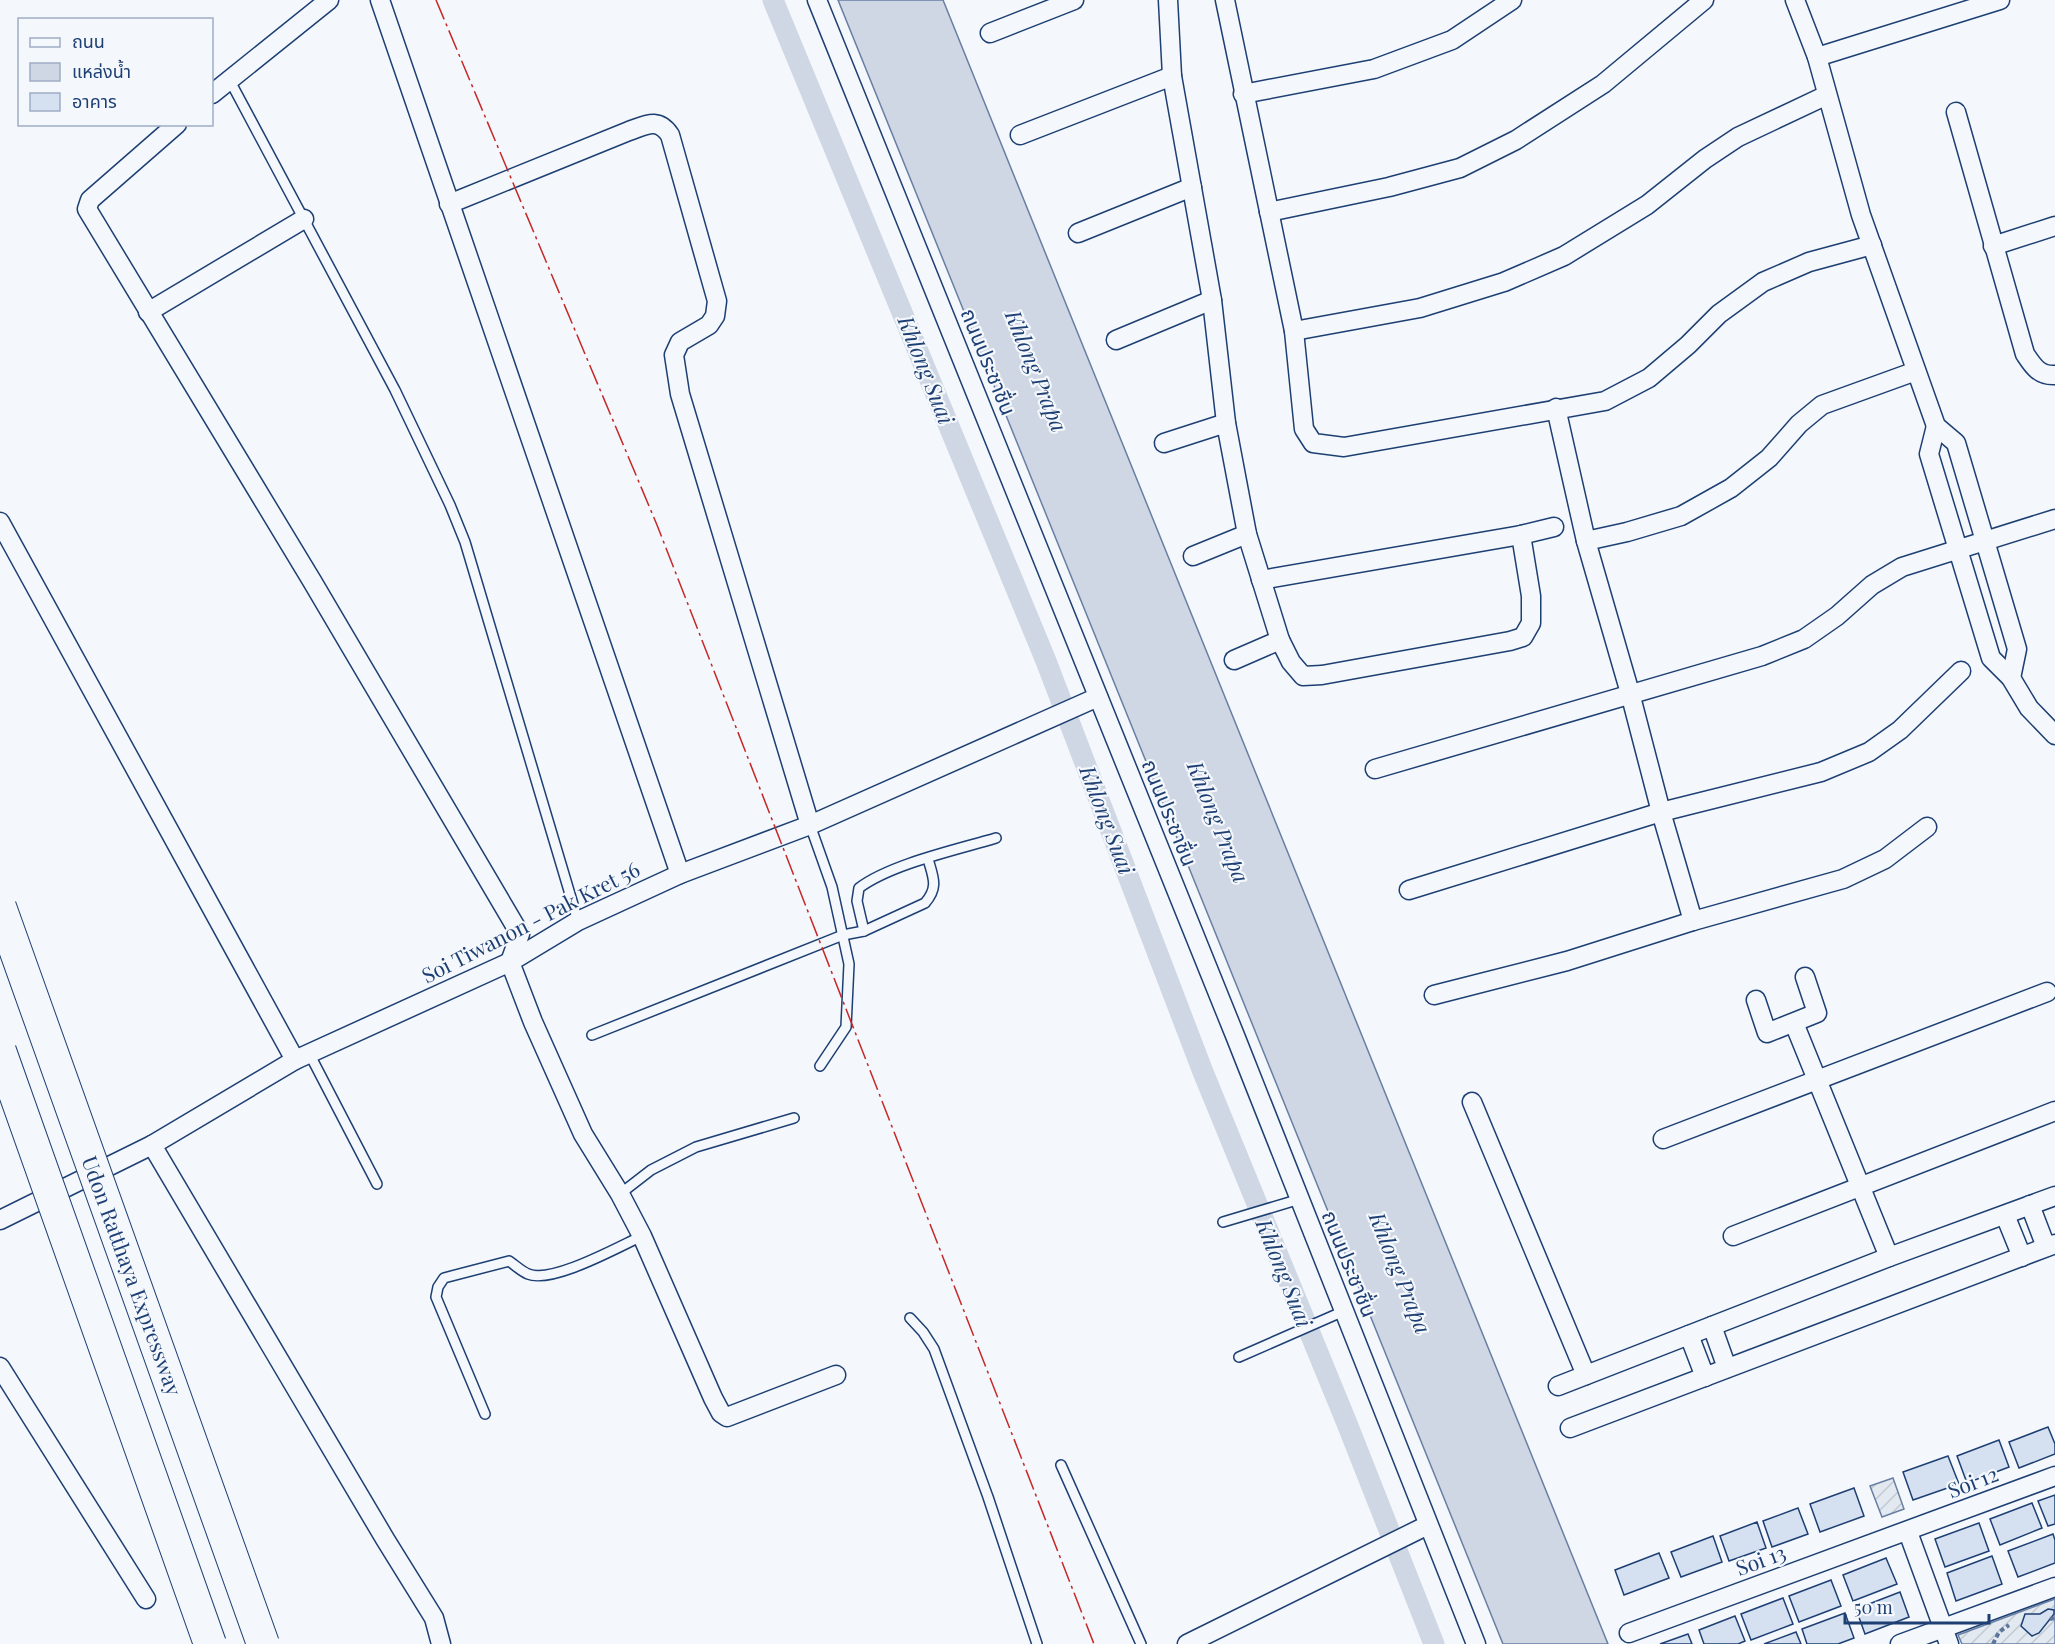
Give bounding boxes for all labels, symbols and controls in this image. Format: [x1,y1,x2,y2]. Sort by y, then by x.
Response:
legend [18,18,213,126]
text: ถนน [72,29,105,53]
text: แหล่งน้ำ [72,59,131,83]
text: อาคาร [72,89,117,113]
street label: ถนนประชาชื่น [956,304,1024,419]
water label: Khlong Prapa [999,304,1075,436]
water label: Khlong Suai [891,310,962,429]
street label: ถนนประชาชื่น [1137,755,1205,870]
water label: Khlong Prapa [1181,755,1257,887]
water label: Khlong Suai [1073,760,1143,879]
street label: Soi Tiwanon - Pak Kret 56 [416,854,644,988]
street label: Udon Ratthaya Expressway [76,1152,189,1399]
street label: ถนนประชาชื่น [1317,1206,1385,1321]
water label: Khlong Prapa [1363,1206,1439,1338]
water label: Khlong Suai [1249,1213,1320,1332]
street label: Soi 12 [1943,1459,2002,1504]
street label: Soi 13 [1732,1537,1789,1581]
scale bar [1845,1587,1989,1625]
text: 50 m [1854,1595,1893,1619]

